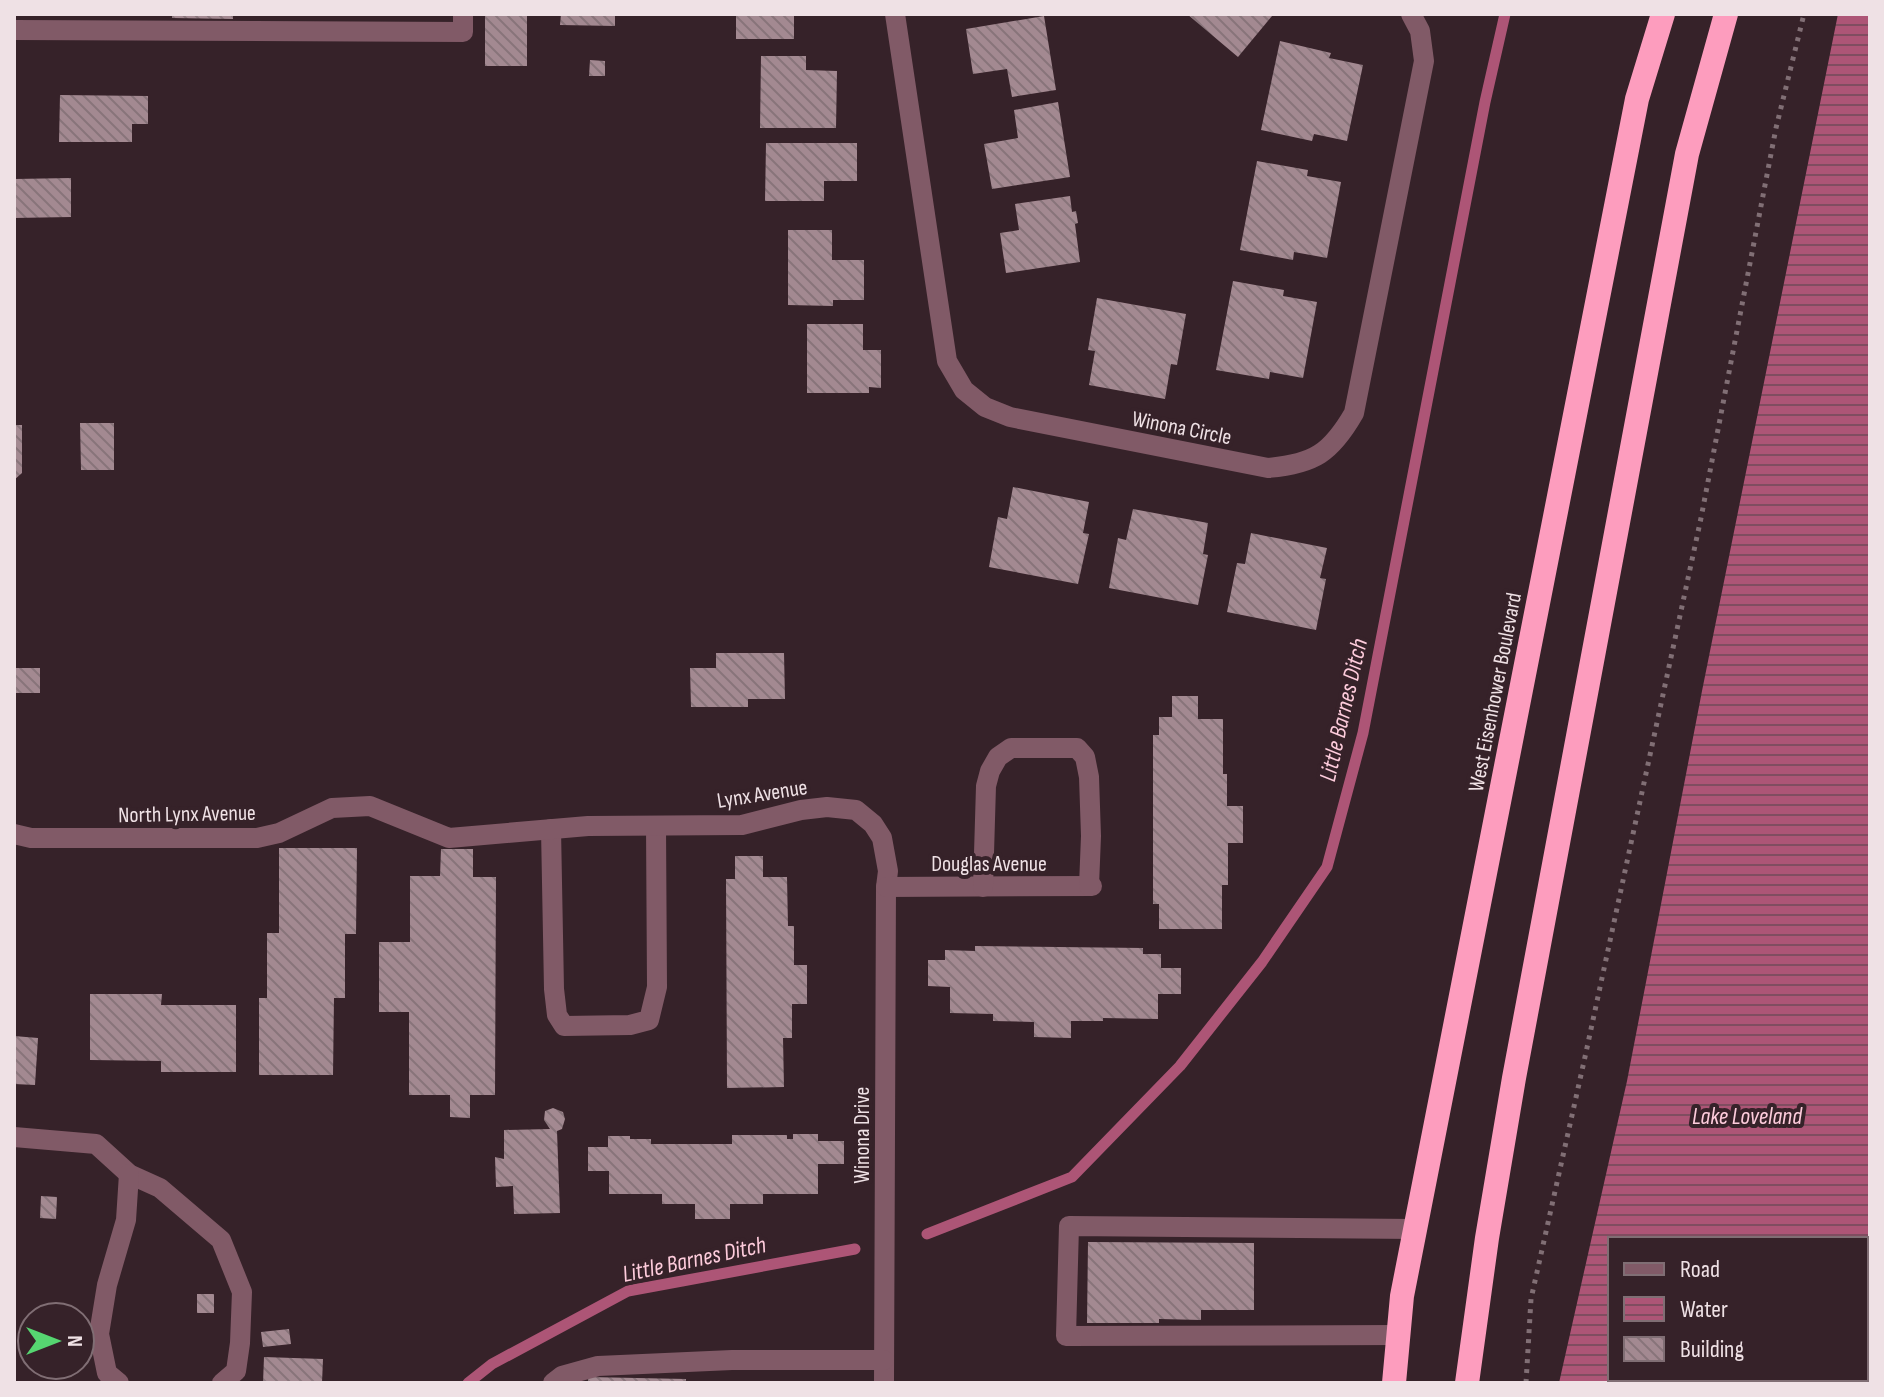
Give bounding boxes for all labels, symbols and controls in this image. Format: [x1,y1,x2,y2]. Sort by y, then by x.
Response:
street label: Winona Circle [1130,406,1234,451]
street label: West Eisenhower Boulevard [1463,590,1528,794]
water label: Little Barnes Ditch [1313,636,1374,784]
street label: Lynx Avenue [715,774,809,815]
street label: North Lynx Avenue [118,800,256,829]
street label: Douglas Avenue [931,851,1047,878]
street label: Winona Drive [849,1087,876,1183]
water label: Lake Loveland [1692,1102,1803,1131]
water label: Little Barnes Ditch [620,1230,768,1289]
legend [1608,1237,1868,1381]
text: Road [1680,1255,1720,1284]
text: Water [1680,1295,1728,1324]
north arrow [16,1301,96,1381]
text: N [61,1335,88,1347]
text: Building [1680,1335,1744,1364]

